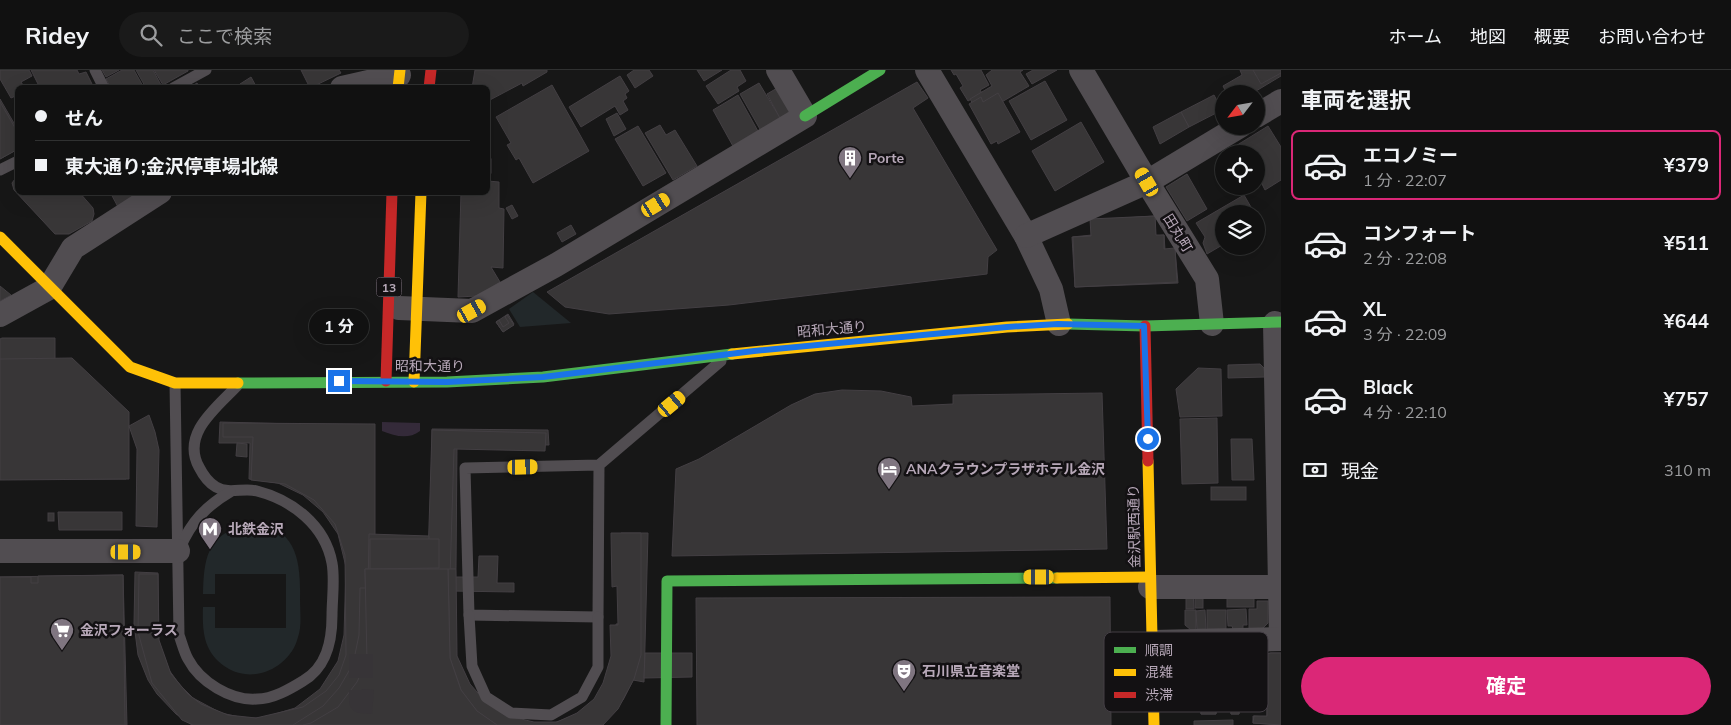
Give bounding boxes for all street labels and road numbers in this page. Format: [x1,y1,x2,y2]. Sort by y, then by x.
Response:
street label: 田丸町 [1159,210,1197,256]
road number: 13 [376,278,402,296]
street label: 昭和大通り [796,317,868,341]
street label: 昭和大通り [395,357,465,375]
street label: 金沢駅西通り [1124,484,1144,568]

